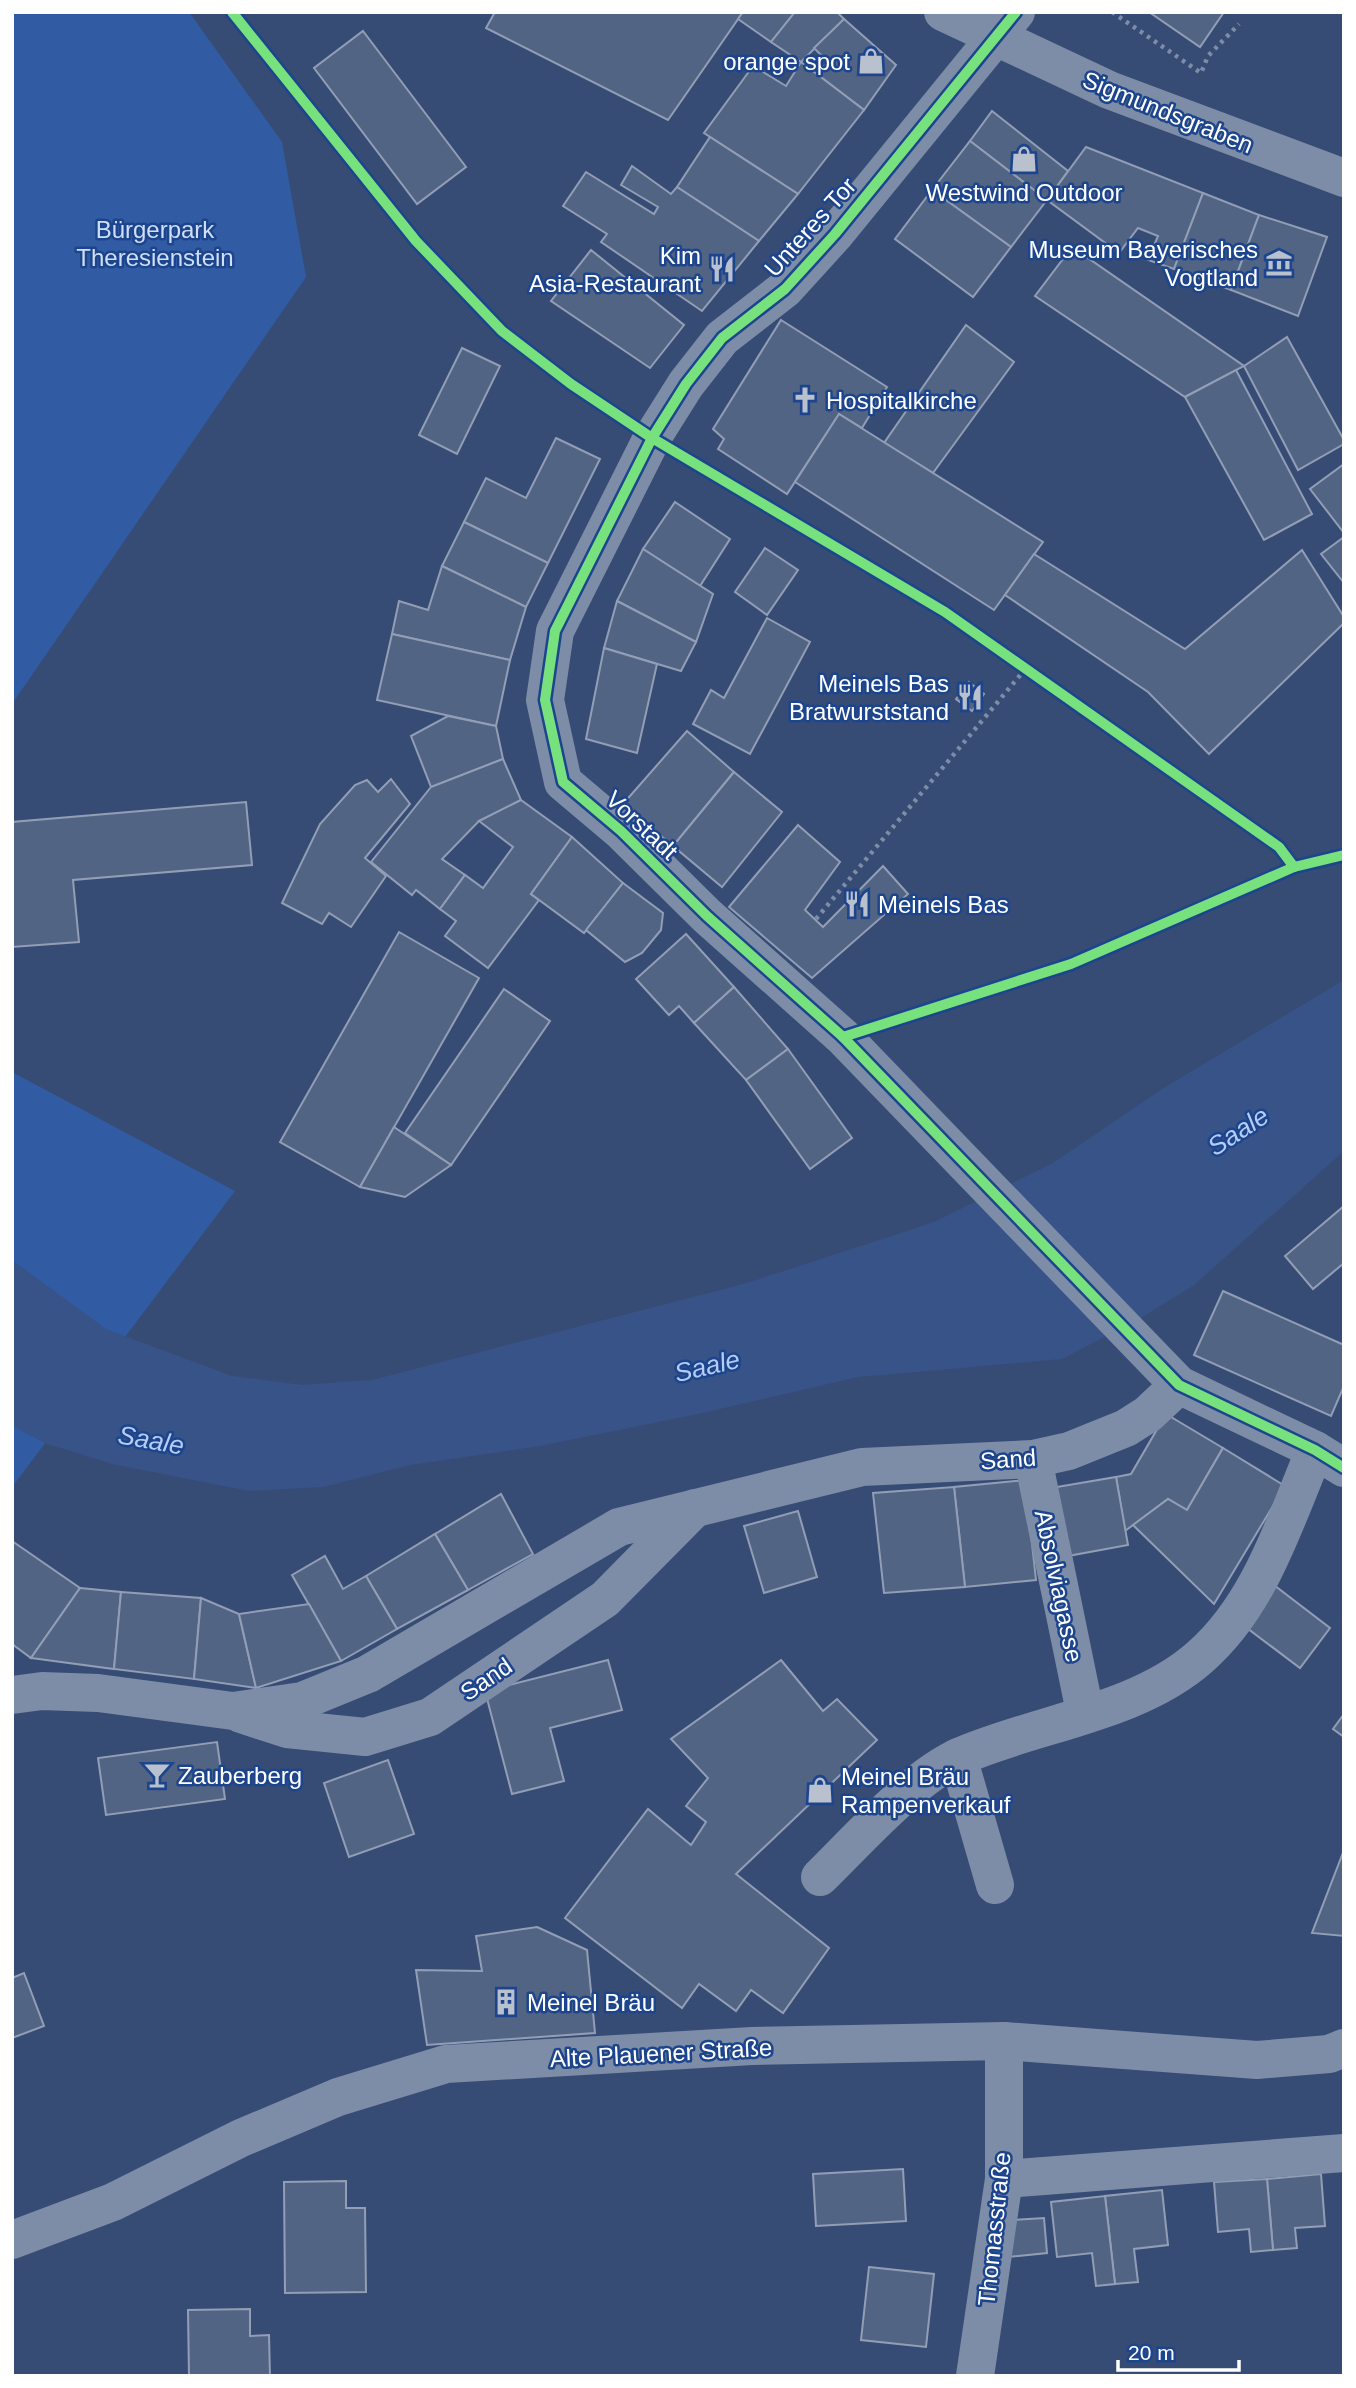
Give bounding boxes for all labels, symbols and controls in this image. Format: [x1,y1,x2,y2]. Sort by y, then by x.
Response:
shop icon: orange spot [856,46,886,76]
place label: orange spot [723,48,850,75]
street label: Sigmundsgraben [1079,65,1257,159]
shop icon: Westwind Outdoor [1009,144,1039,174]
street label: Unteres Tor [759,172,861,282]
place label: Westwind Outdoor [926,179,1122,206]
park label: Bürgerpark Theresienstein [76,216,234,271]
place label: Museum Bayerisches Vogtland [1029,236,1258,291]
place label: Kim Asia-Restaurant [529,242,701,297]
museum icon: Museum Bayerisches Vogtland [1264,248,1294,278]
restaurant icon: Kim Asia-Restaurant [707,254,737,284]
church icon: Hospitalkirche [790,385,820,415]
place label: Hospitalkirche [826,387,977,414]
place label: Meinels Bas Bratwurststand [789,670,949,725]
restaurant icon: Meinels Bas Bratwurststand [955,682,985,712]
street label: Vorstadt [601,785,684,865]
restaurant icon: Meinels Bas [842,889,872,919]
place label: Meinels Bas [878,891,1009,918]
water label: Saale [1202,1100,1274,1162]
water label: Saale [671,1344,743,1388]
water label: Saale [116,1419,186,1461]
street label: Sand [979,1444,1037,1474]
street label: Absolviagasse [1030,1508,1088,1664]
street label: Sand [455,1652,517,1706]
bar icon: Zauberberg [142,1760,172,1790]
place label: Zauberberg [178,1762,302,1789]
place label: Meinel Bräu Rampenverkauf [841,1763,1011,1818]
shop icon: Meinel Bräu Rampenverkauf [805,1775,835,1805]
building icon: Meinel Bräu [491,1987,521,2017]
place label: Meinel Bräu [527,1989,655,2016]
street label: Alte Plauener Straße [549,2034,773,2072]
street label: Thomasstraße [972,2151,1016,2307]
scale bar [1118,2328,1239,2372]
text: 20 m [1128,2341,1175,2364]

